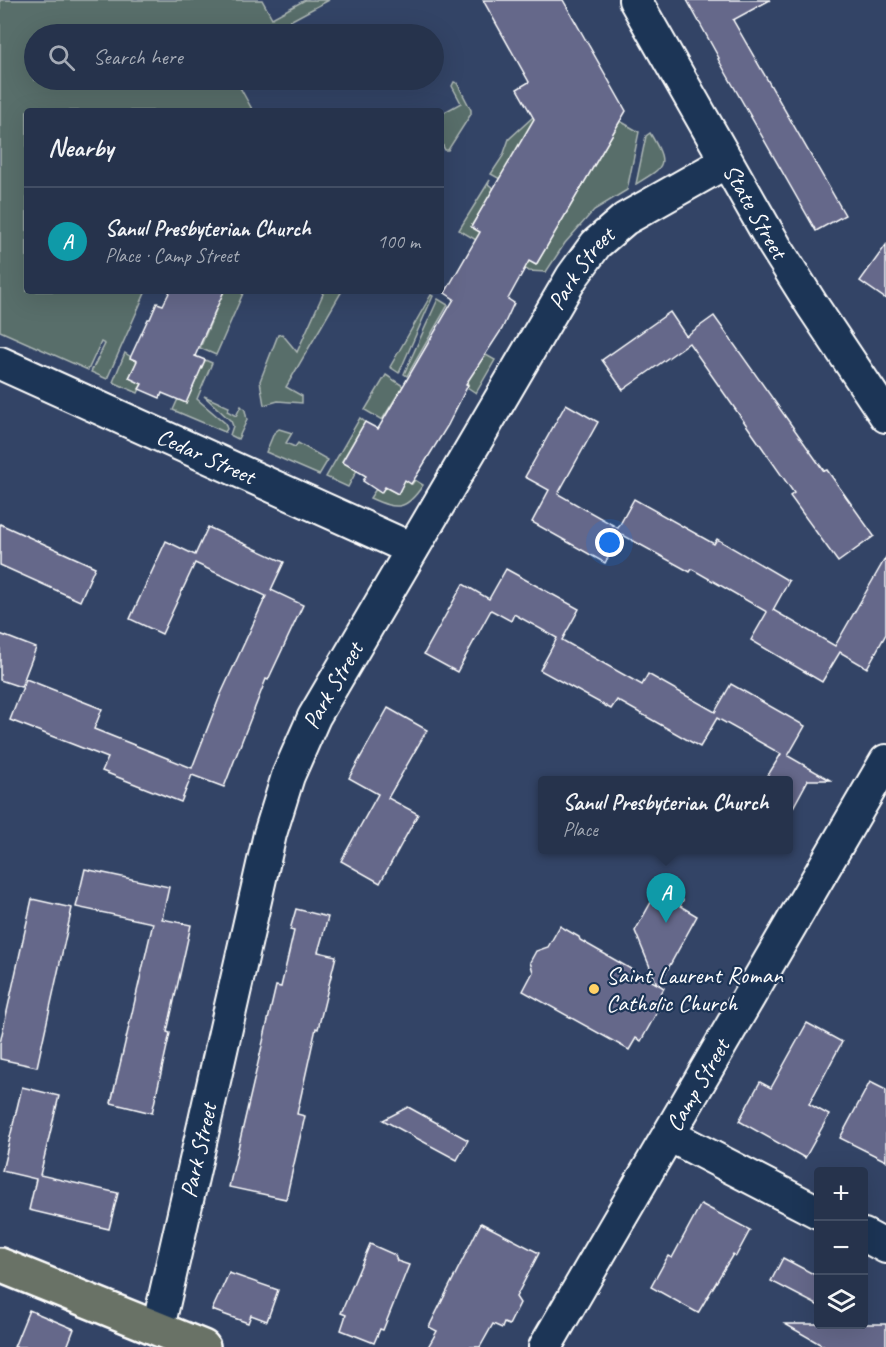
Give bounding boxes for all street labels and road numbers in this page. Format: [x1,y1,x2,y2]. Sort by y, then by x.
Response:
street label: State Street [716,159,795,266]
street label: Park Street [541,219,622,315]
street label: Cedar Street [152,421,262,492]
street label: Park Street [296,635,371,734]
street label: Camp Street [659,1032,737,1137]
street label: Park Street [173,1099,224,1201]

